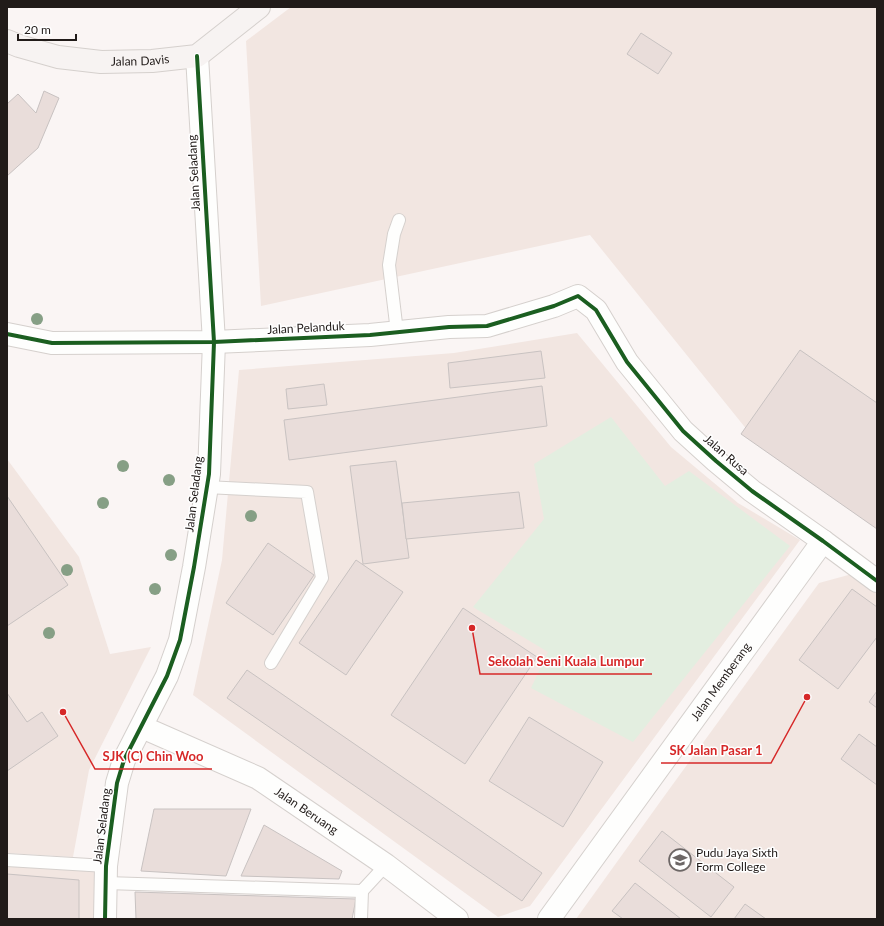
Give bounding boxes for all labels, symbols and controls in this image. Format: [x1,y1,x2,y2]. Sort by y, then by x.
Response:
scale bar [18,16,76,42]
text: 20 m [24,22,51,37]
street label: Jalan Davis [111,51,170,69]
street label: Jalan Seladang [184,134,203,212]
street label: Jalan Pelanduk [267,318,346,337]
street label: Jalan Rusa [701,431,752,478]
street label: Jalan Seladang [181,455,206,533]
street label: Jalan Memberang [687,639,754,723]
callout: Sekolah Seni Kuala Lumpur [480,649,652,674]
text: Sekolah Seni Kuala Lumpur [488,653,644,669]
callout: SK Jalan Pasar 1 [661,738,771,763]
text: SK Jalan Pasar 1 [669,742,763,758]
callout: SJK (C) Chin Woo [95,744,212,769]
text: SJK (C) Chin Woo [103,748,204,764]
street label: Jalan Beruang [272,784,341,837]
street label: Jalan Seladang [89,787,114,865]
place label: Pudu Jaya Sixth Form College [696,845,778,874]
school or university icon: Pudu Jaya Sixth Form College [667,847,693,873]

